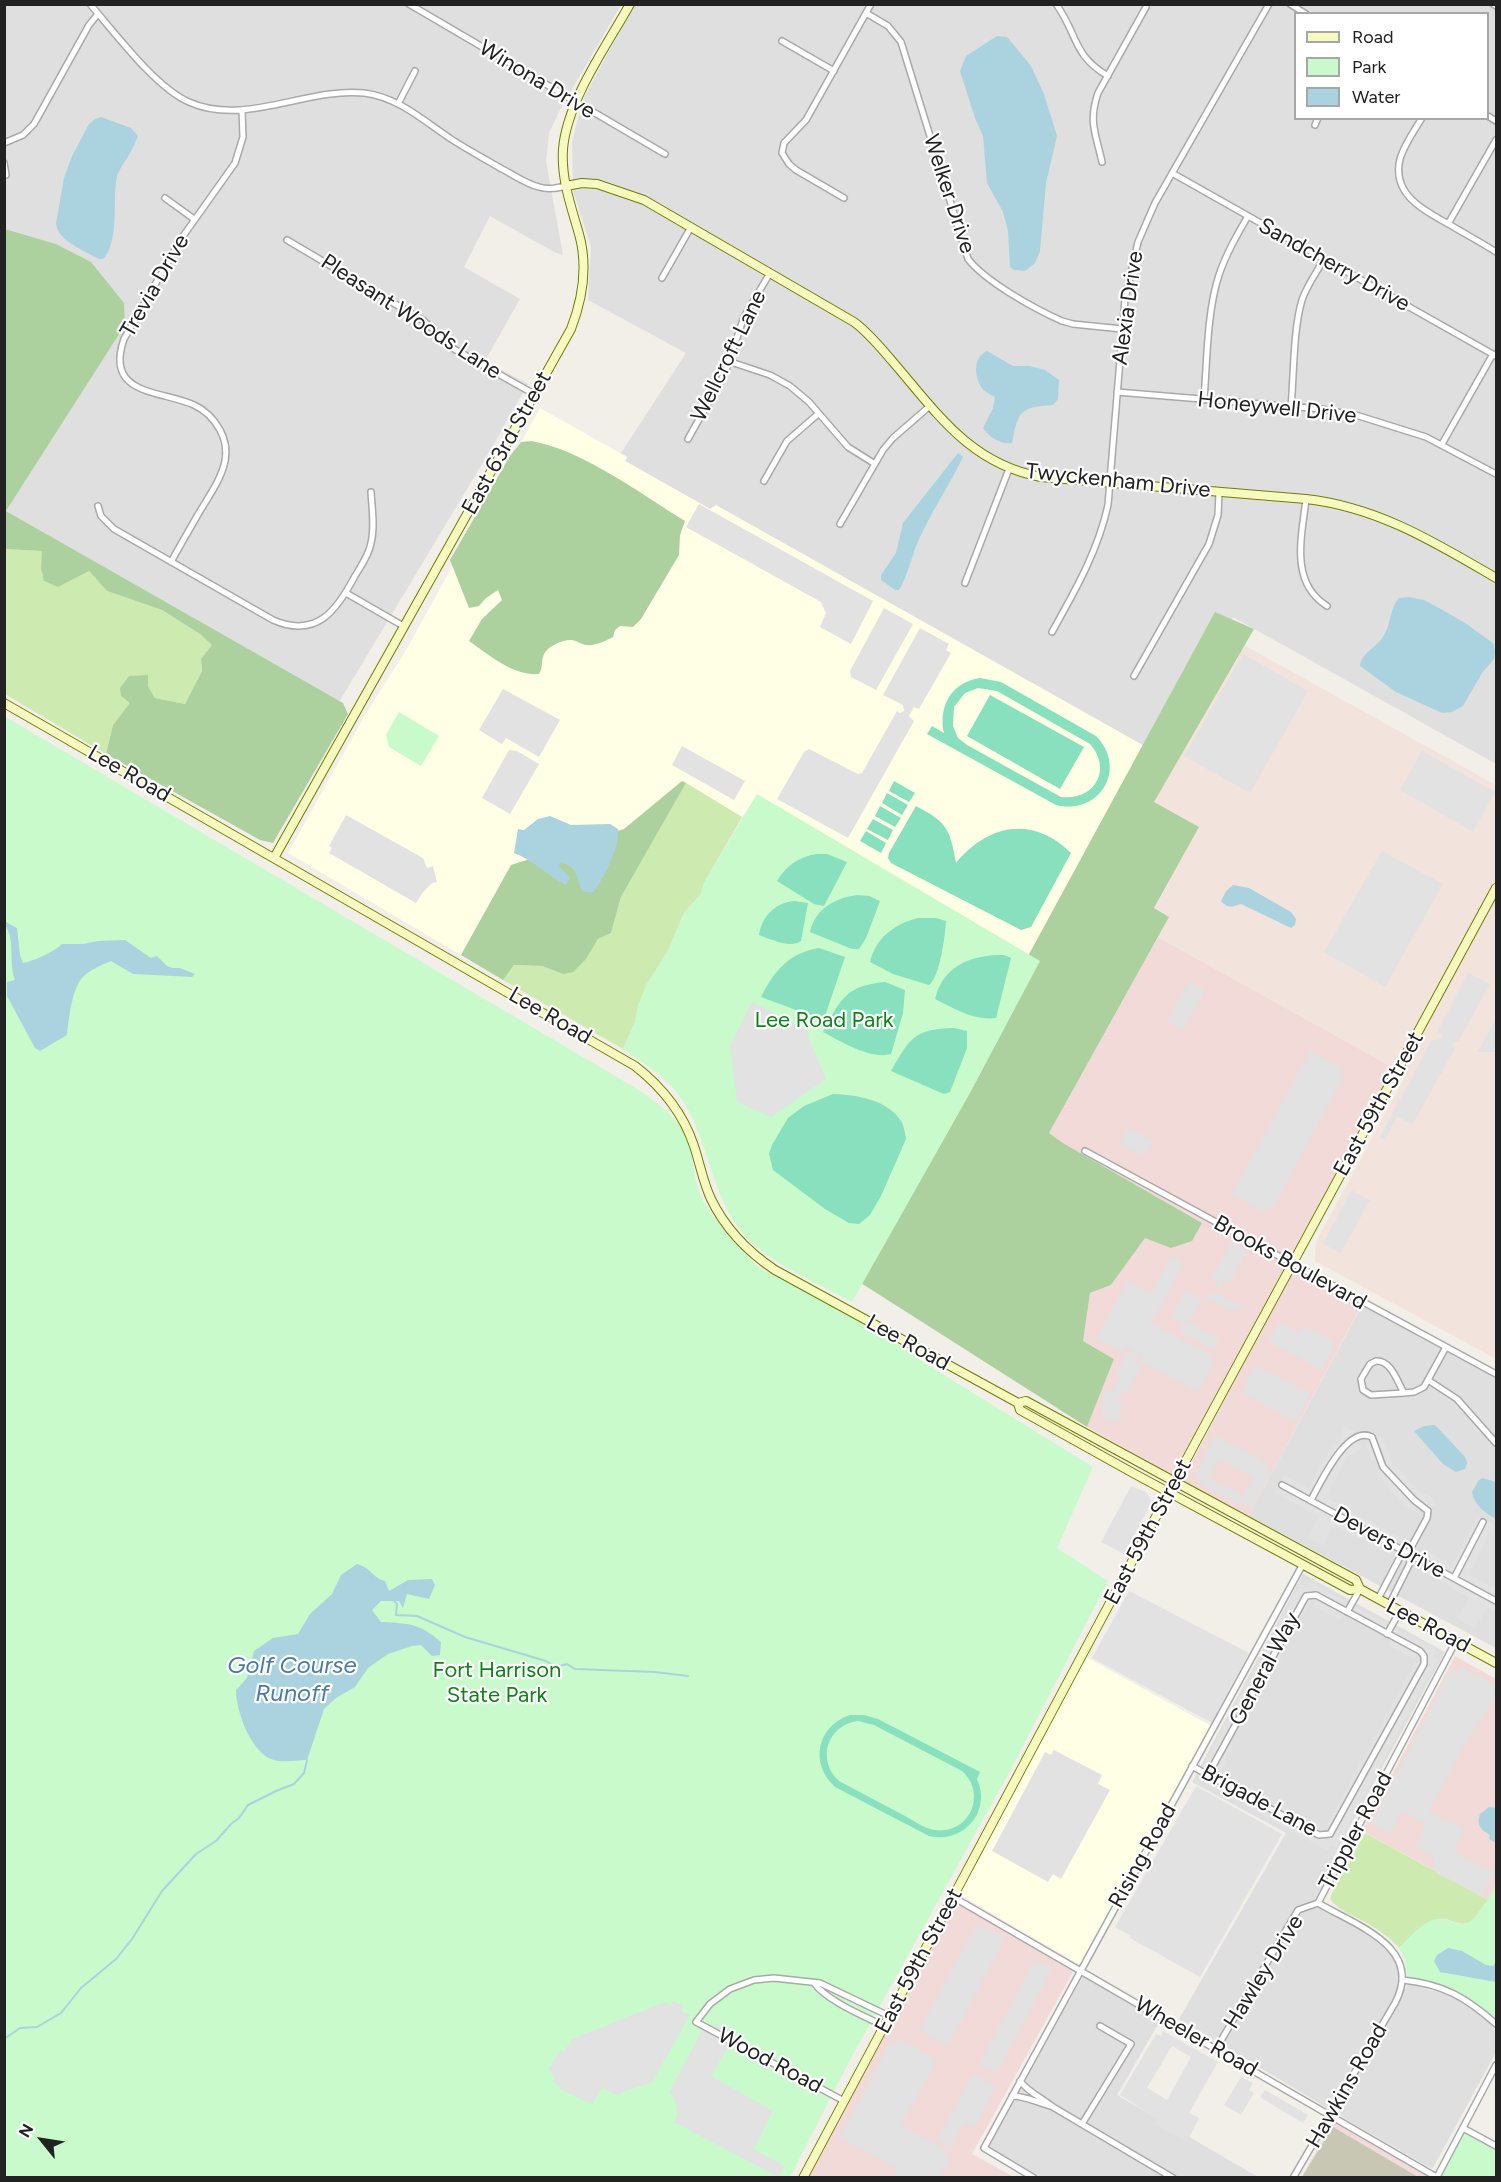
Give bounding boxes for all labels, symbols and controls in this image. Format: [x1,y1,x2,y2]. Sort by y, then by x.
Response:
legend [1294,12,1489,120]
text: Road [1352,26,1393,48]
street label: Winona Drive [474,35,600,125]
text: Park [1352,56,1386,78]
text: Water [1352,86,1400,108]
street label: Welker Drive [917,131,981,257]
street label: Sandcherry Drive [1254,213,1414,317]
street label: Trevia Drive [115,230,195,342]
street label: Pleasant Woods Lane [316,249,506,385]
street label: Alexia Drive [1107,249,1149,367]
street label: Wellcroft Lane [686,286,772,426]
street label: East 63rd Street [457,367,557,519]
street label: Honeywell Drive [1196,387,1358,429]
street label: Twyckenham Drive [1024,458,1212,504]
street label: Lee Road [83,740,175,808]
street label: Lee Road [504,982,596,1050]
park label: Lee Road Park [755,1008,893,1034]
street label: East 59th Street [1328,1027,1430,1181]
street label: Brooks Boulevard [1209,1210,1371,1316]
street label: Lee Road [862,1309,954,1377]
street label: East 59th Street [1099,1455,1197,1609]
street label: Devers Drive [1328,1501,1450,1585]
street label: Lee Road [1381,1593,1475,1659]
street label: General Way [1224,1608,1306,1730]
water label: Golf Course Runoff [227,1652,357,1708]
park label: Fort Harrison State Park [433,1658,561,1710]
street label: Brigade Lane [1197,1759,1321,1843]
street label: Trippler Road [1314,1767,1398,1895]
street label: Rising Road [1103,1799,1183,1913]
street label: East 59th Street [870,1884,968,2038]
street label: Hawley Drive [1219,1910,1309,2034]
street label: Wheeler Road [1130,1991,1262,2083]
street label: Hawkins Road [1301,2019,1393,2153]
street label: Wood Road [713,2022,827,2100]
north arrow [12,2110,72,2170]
text: N [15,2121,37,2141]

